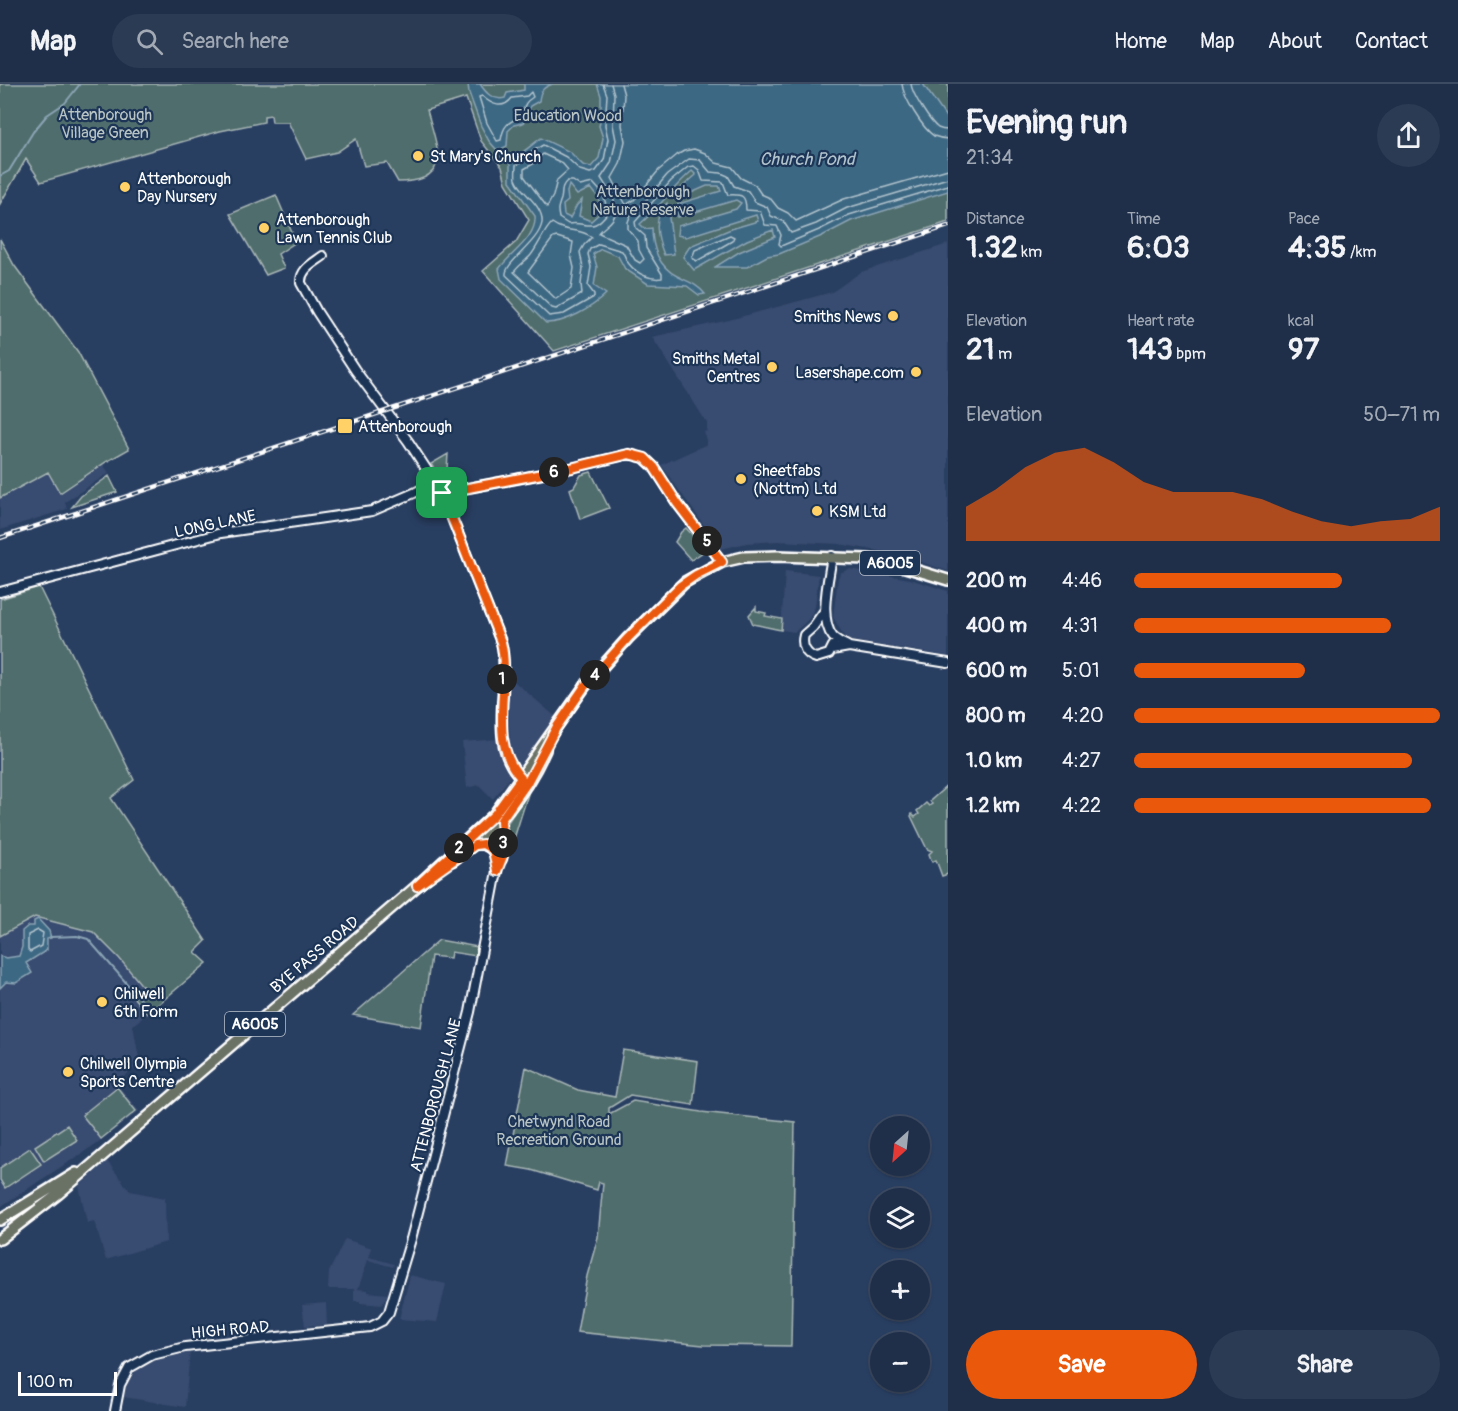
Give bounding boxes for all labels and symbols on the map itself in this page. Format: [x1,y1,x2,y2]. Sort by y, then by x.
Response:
park label: Attenborough Village Green [58,105,152,143]
park label: Education Wood [514,106,622,126]
place label: St Mary's Church [430,147,541,167]
water label: Church Pond [760,148,857,171]
marker: St Mary's Church [411,149,425,163]
place label: Attenborough Day Nursery [137,169,231,207]
marker: Attenborough Day Nursery [118,180,132,194]
park label: Attenborough Nature Reserve [592,182,694,220]
place label: Attenborough Lawn Tennis Club [276,210,393,248]
marker: Attenborough Lawn Tennis Club [257,221,271,235]
place label: Smiths News [793,307,881,327]
marker: Smiths News [886,309,900,323]
place label: Smiths Metal Centres [672,349,760,387]
marker: Smiths Metal Centres [765,360,779,374]
place label: Lasershape.com [795,363,904,383]
marker: Lasershape.com [909,365,923,379]
marker: Attenborough [336,417,354,435]
place label: Attenborough [358,417,452,437]
pin: 6 [539,457,569,487]
place label: Sheetfabs (Nottm) Ltd [753,461,837,499]
pin [416,467,467,518]
marker: Sheetfabs (Nottm) Ltd [734,472,748,486]
place label: KSM Ltd [829,502,886,522]
marker: KSM Ltd [810,504,824,518]
street label: LONG LANE [173,506,258,542]
pin: 5 [692,526,722,556]
road number: A6005 [860,551,920,575]
pin: 4 [580,660,610,690]
pin: 1 [487,664,517,694]
pin: 3 [488,828,518,858]
pin: 2 [444,833,474,863]
street label: BYE PASS ROAD [266,912,363,998]
place label: Chilwell 6th Form [114,984,178,1022]
marker: Chilwell 6th Form [95,995,109,1009]
road number: A6005 [225,1012,285,1036]
street label: ATTENBOROUGH LANE [406,1016,466,1174]
place label: Chilwell Olympia Sports Centre [80,1054,187,1092]
marker: Chilwell Olympia Sports Centre [61,1065,75,1079]
park label: Chetwynd Road Recreation Ground [496,1112,622,1150]
north arrow [870,1116,930,1176]
street label: HIGH ROAD [190,1317,270,1343]
scale bar [18,1369,117,1396]

